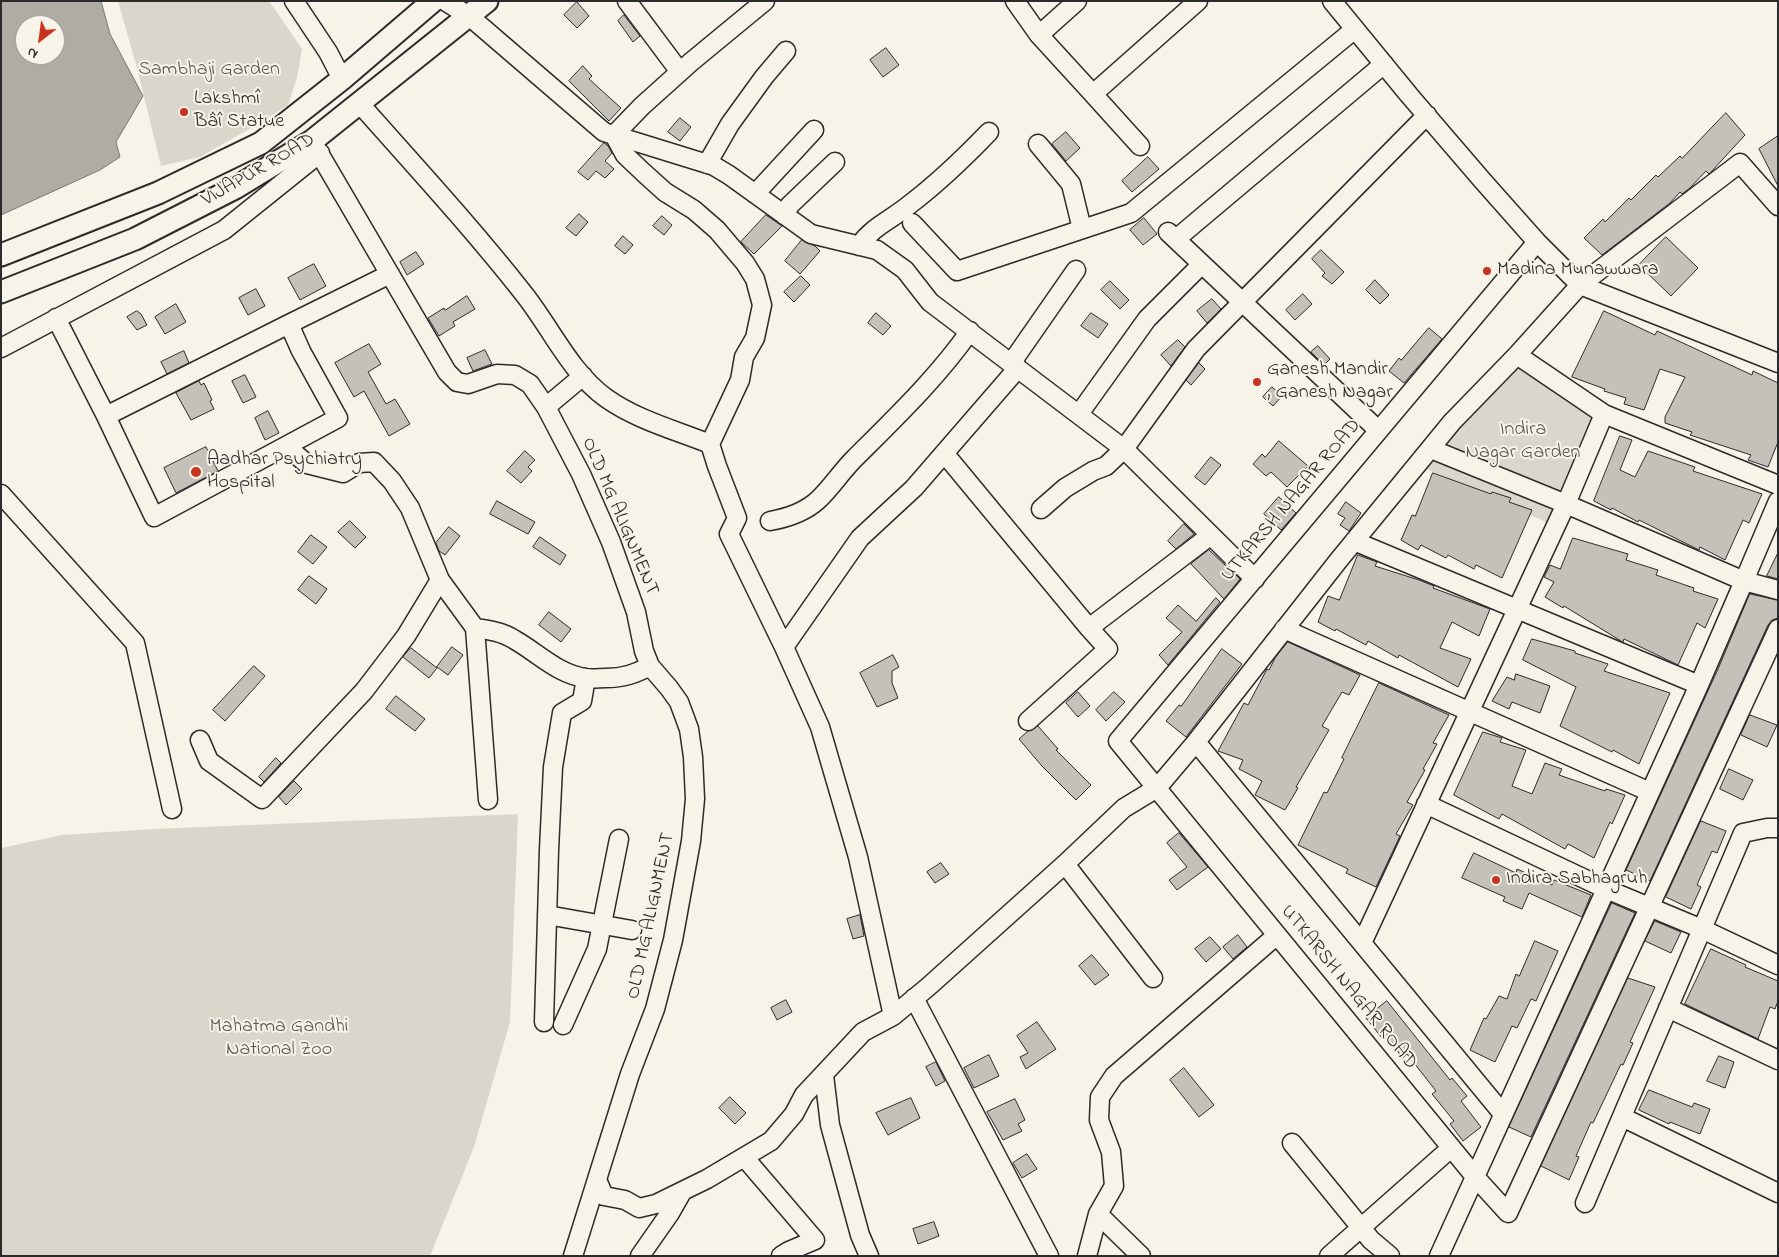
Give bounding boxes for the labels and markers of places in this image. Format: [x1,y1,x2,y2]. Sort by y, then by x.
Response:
place label: Lakshmî Bâî Statue [194,88,284,135]
marker: Lakshmî Bâî Statue [178,106,190,118]
place label: Madina Munawwara [1497,259,1659,283]
marker: Madina Munawwara [1481,265,1493,277]
place label: Ganesh Mandir , Ganesh Nagar [1267,359,1393,406]
marker: Ganesh Mandir , Ganesh Nagar [1251,376,1263,388]
place label: Aadhar Psychiatry Hospital [207,449,362,496]
marker: Aadhar Psychiatry Hospital [189,465,203,479]
place label: Indira Sabhagruh [1506,868,1647,892]
marker: Indira Sabhagruh [1490,874,1502,886]

